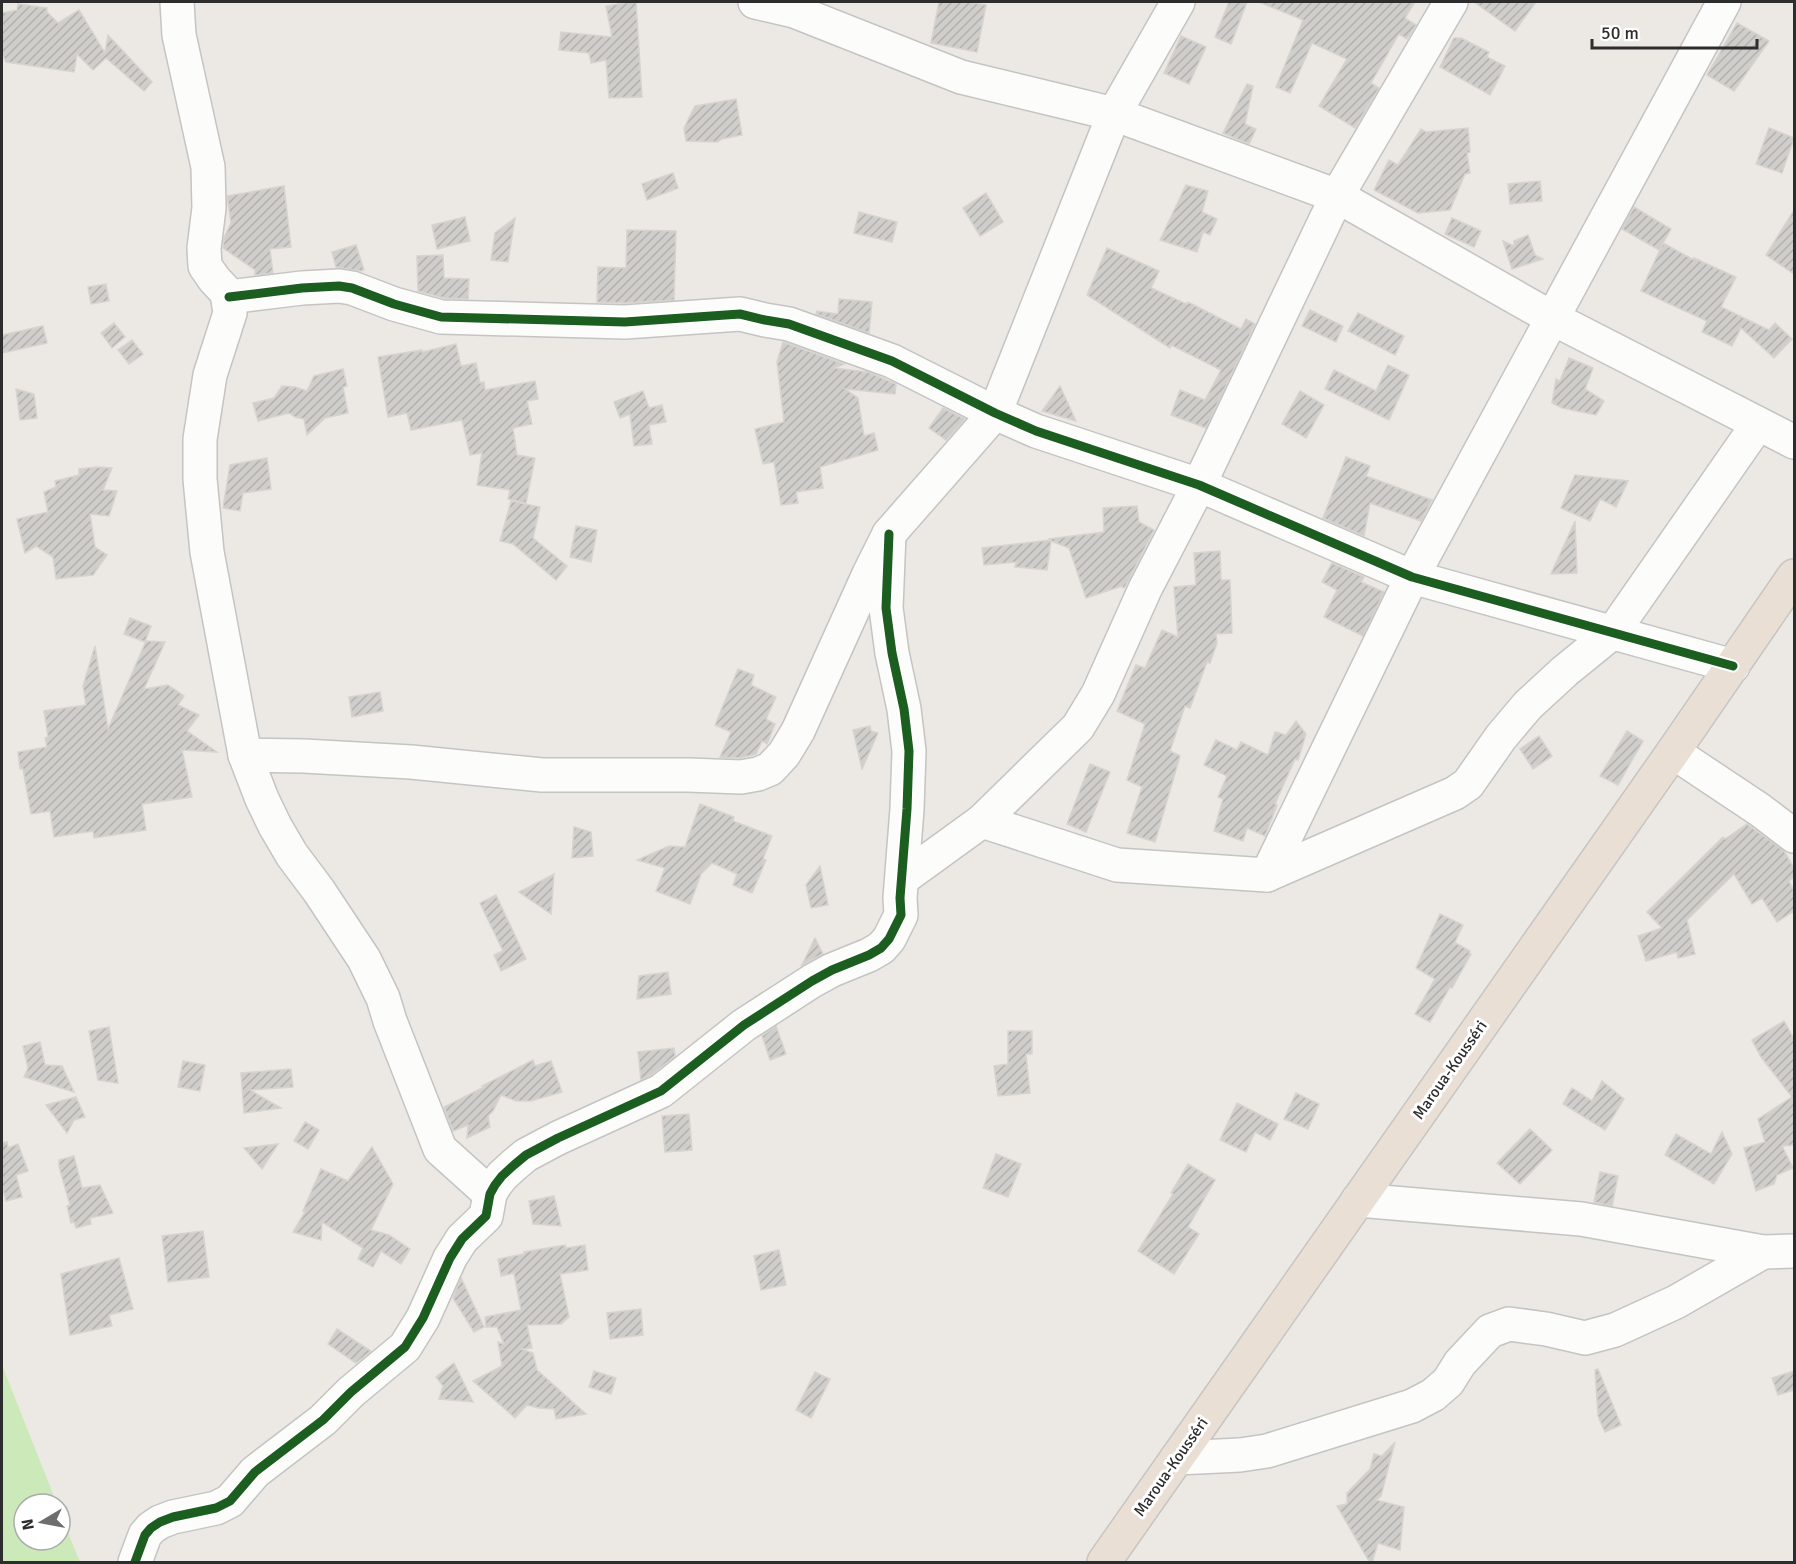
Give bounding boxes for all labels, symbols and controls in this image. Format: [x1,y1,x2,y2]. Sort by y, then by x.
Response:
scale bar [1592,12,1757,50]
text: 50 m [1601,22,1639,44]
street label: Maroua-Kousséri [1408,1017,1492,1123]
street label: Maroua-Kousséri [1129,1414,1213,1520]
north arrow [12,1492,72,1552]
text: N [17,1517,39,1532]

